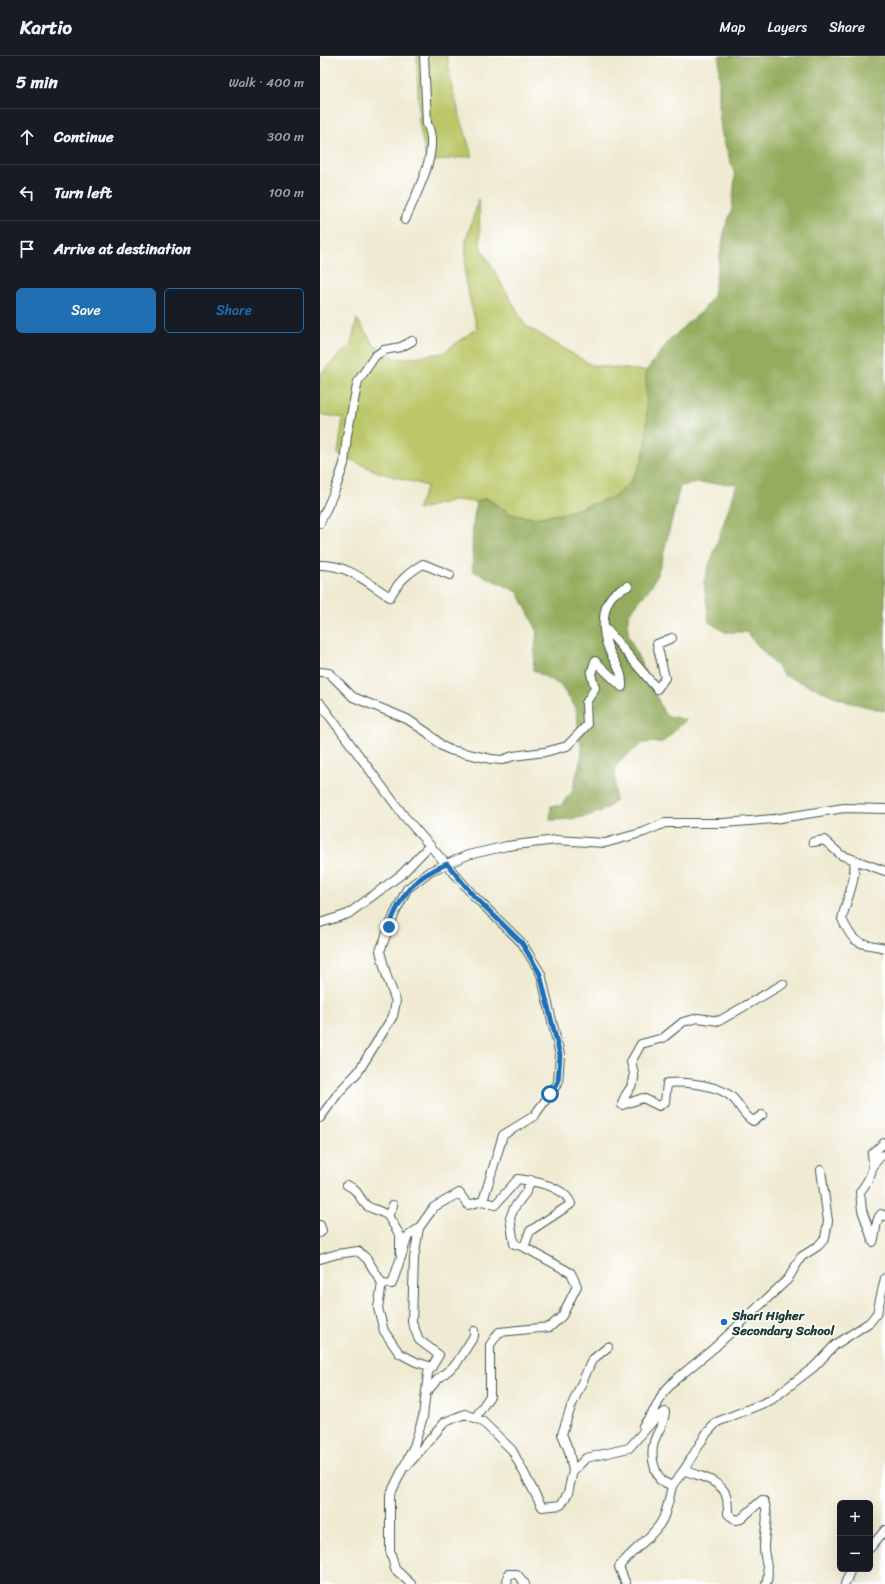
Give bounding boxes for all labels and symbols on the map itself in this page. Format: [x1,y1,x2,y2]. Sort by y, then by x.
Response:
route end [380,918,398,936]
route start [541,1085,559,1103]
place label: Shari Higher Secondary School [731,1304,835,1342]
marker: Shari Higher Secondary School [719,1317,729,1327]

